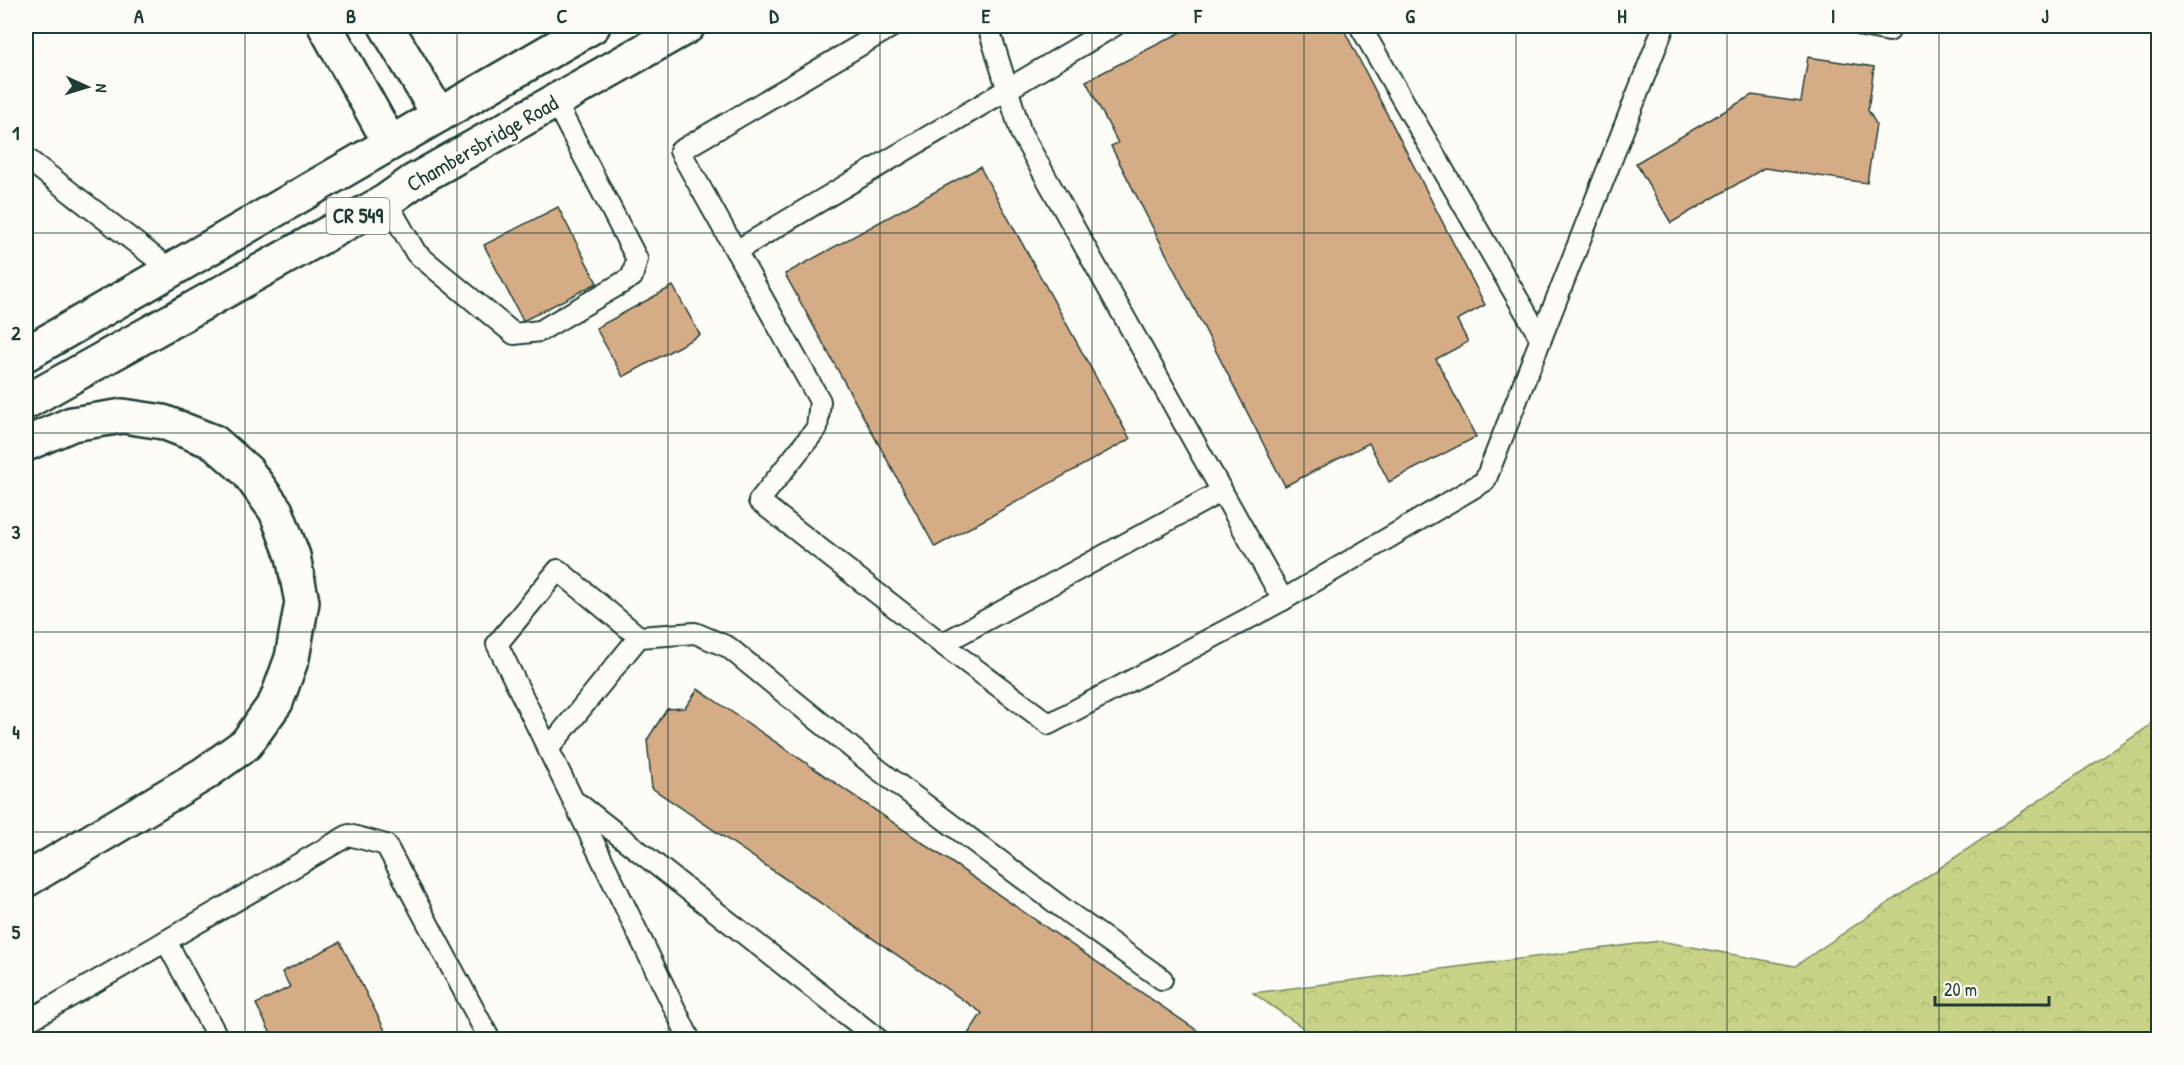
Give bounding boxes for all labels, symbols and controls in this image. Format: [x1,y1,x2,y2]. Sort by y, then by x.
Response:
text: A [134,2,144,29]
text: B [346,2,356,29]
text: C [557,2,568,29]
text: D [769,2,779,29]
text: E [982,2,991,29]
text: F [1193,2,1203,29]
text: G [1405,2,1415,29]
text: H [1617,2,1627,29]
text: I [1831,2,1835,29]
text: J [2041,2,2049,29]
north arrow [57,57,117,117]
text: N [91,83,113,94]
street label: Chambersbridge Road [401,87,564,199]
text: 1 [12,119,20,146]
road number: CR 549 [326,198,389,234]
text: 2 [11,319,21,346]
text: 3 [12,518,21,545]
text: 4 [12,718,20,745]
text: 5 [12,918,21,945]
scale bar [1935,969,2049,1007]
text: 20 m [1944,977,1977,1002]

